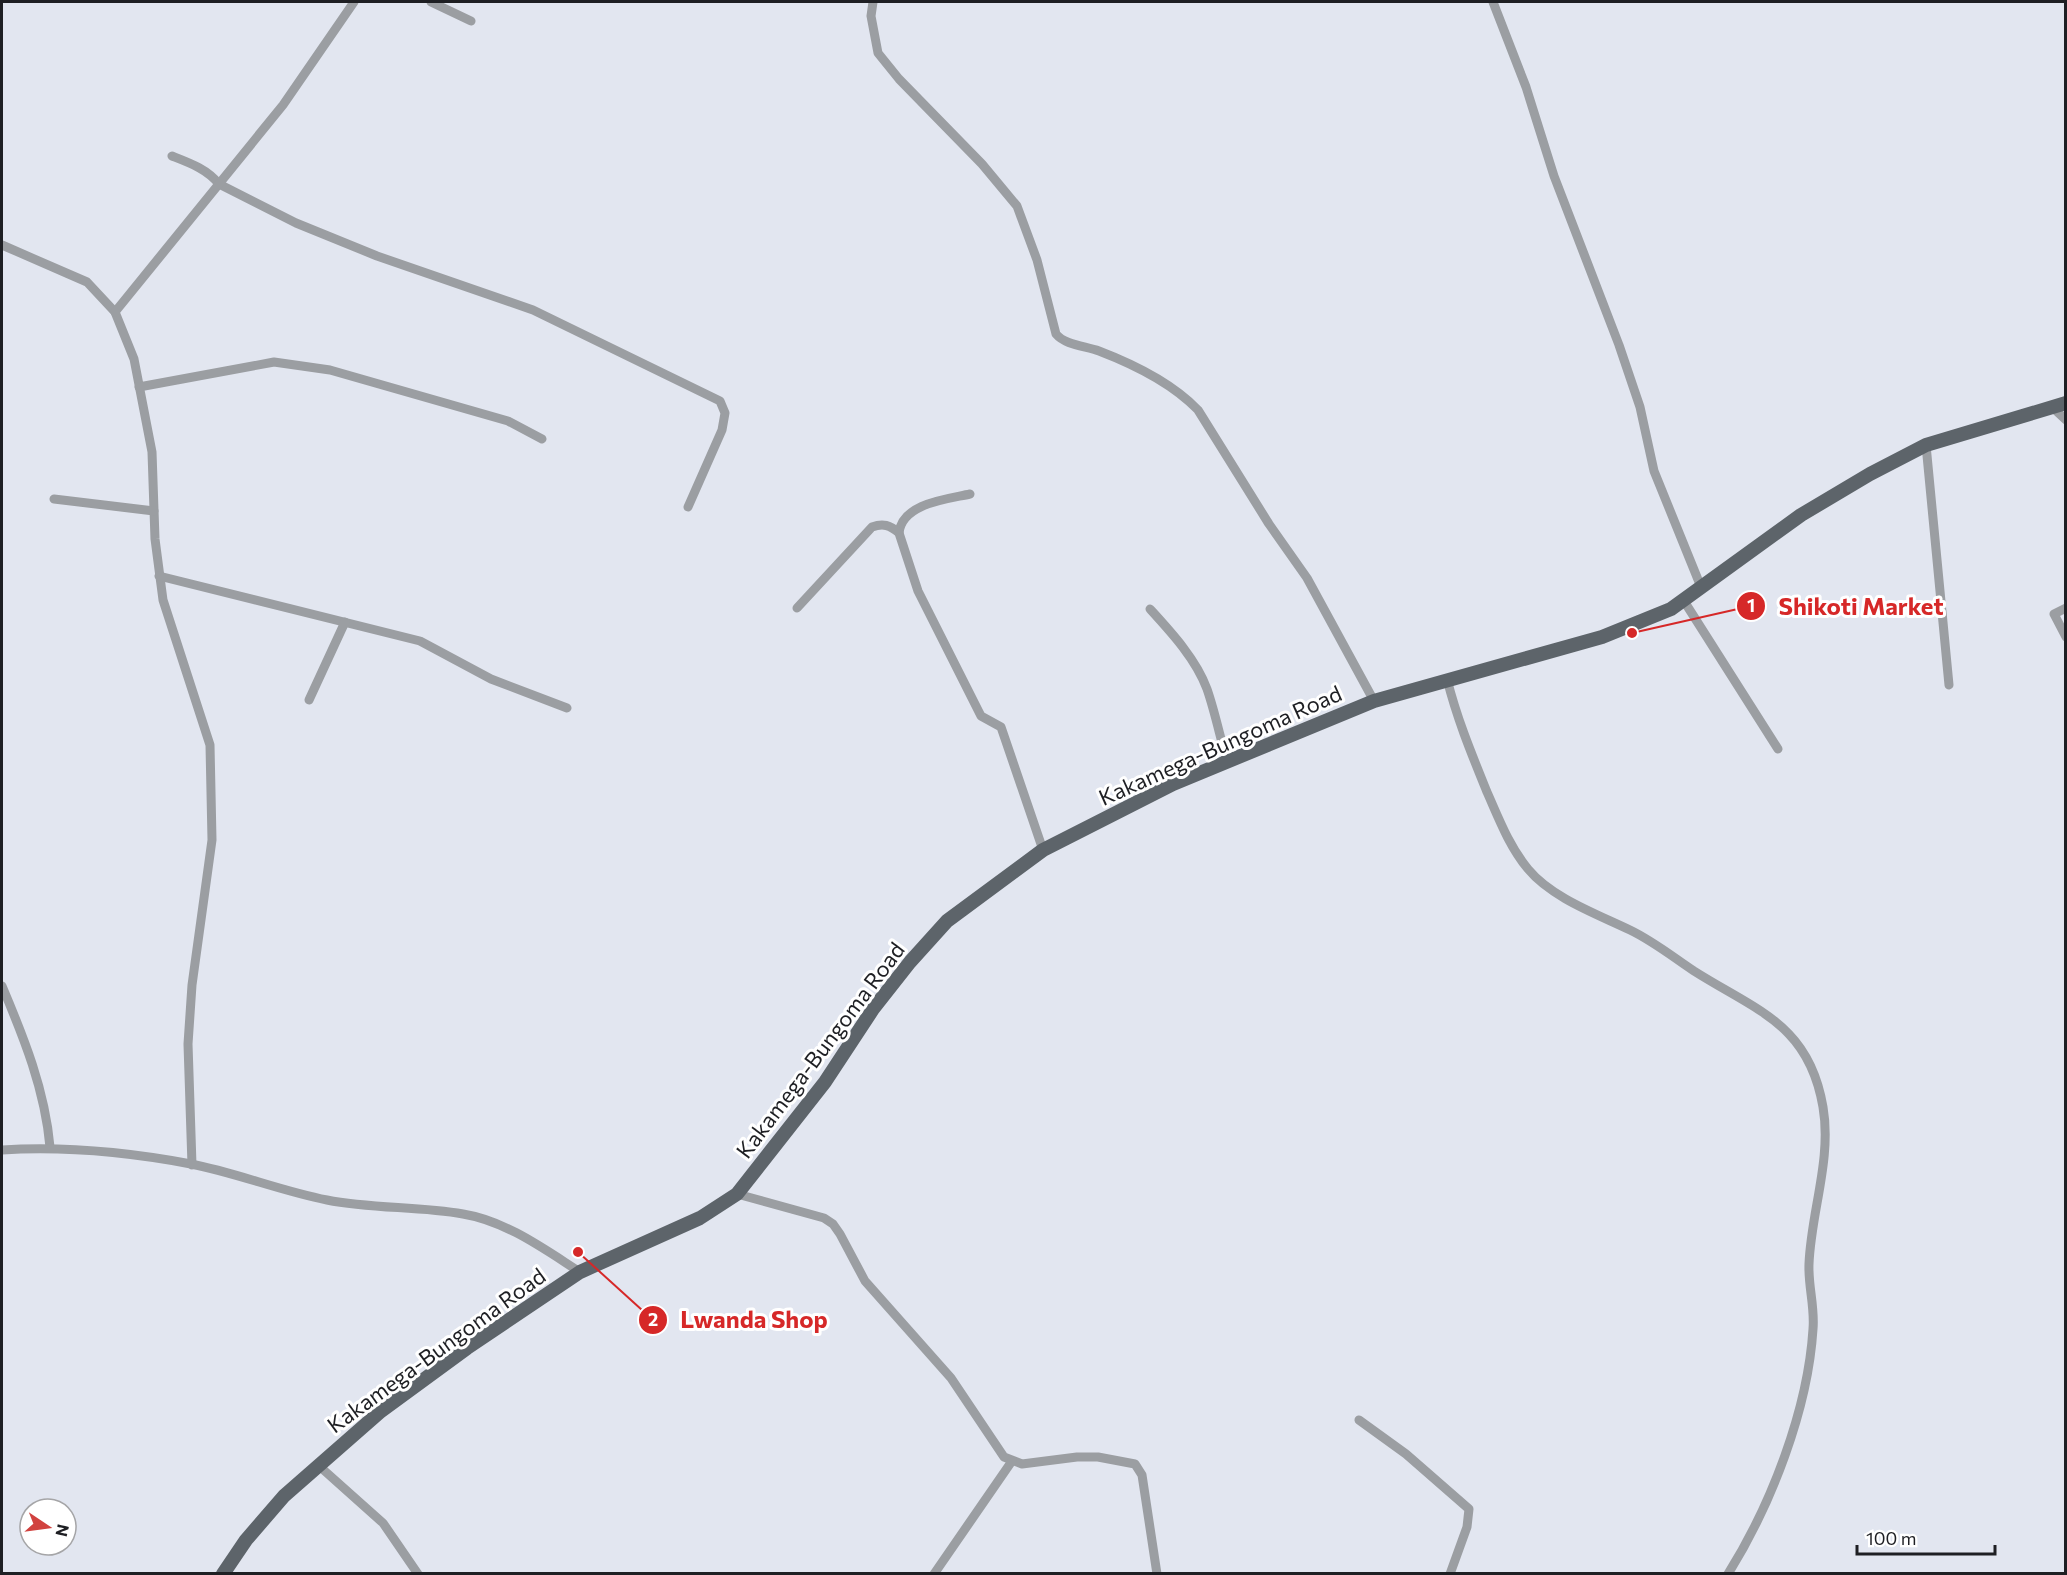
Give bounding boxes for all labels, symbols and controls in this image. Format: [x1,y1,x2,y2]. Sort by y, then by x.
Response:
callout: Shikoti Market [1736,585,1955,627]
text: Shikoti Market [1778,591,1944,620]
text: 1 [1747,594,1755,616]
street label: Kakamega-Bungoma Road [1094,679,1346,811]
street label: Kakamega-Bungoma Road [730,937,910,1163]
street label: Kakamega-Bungoma Road [322,1262,550,1438]
callout: Lwanda Shop [638,1299,840,1341]
text: Lwanda Shop [680,1304,828,1333]
text: 2 [648,1308,658,1330]
north arrow [18,1497,78,1557]
scale bar [1857,1518,1995,1556]
text: N [52,1523,74,1538]
text: 100 m [1866,1527,1916,1549]

